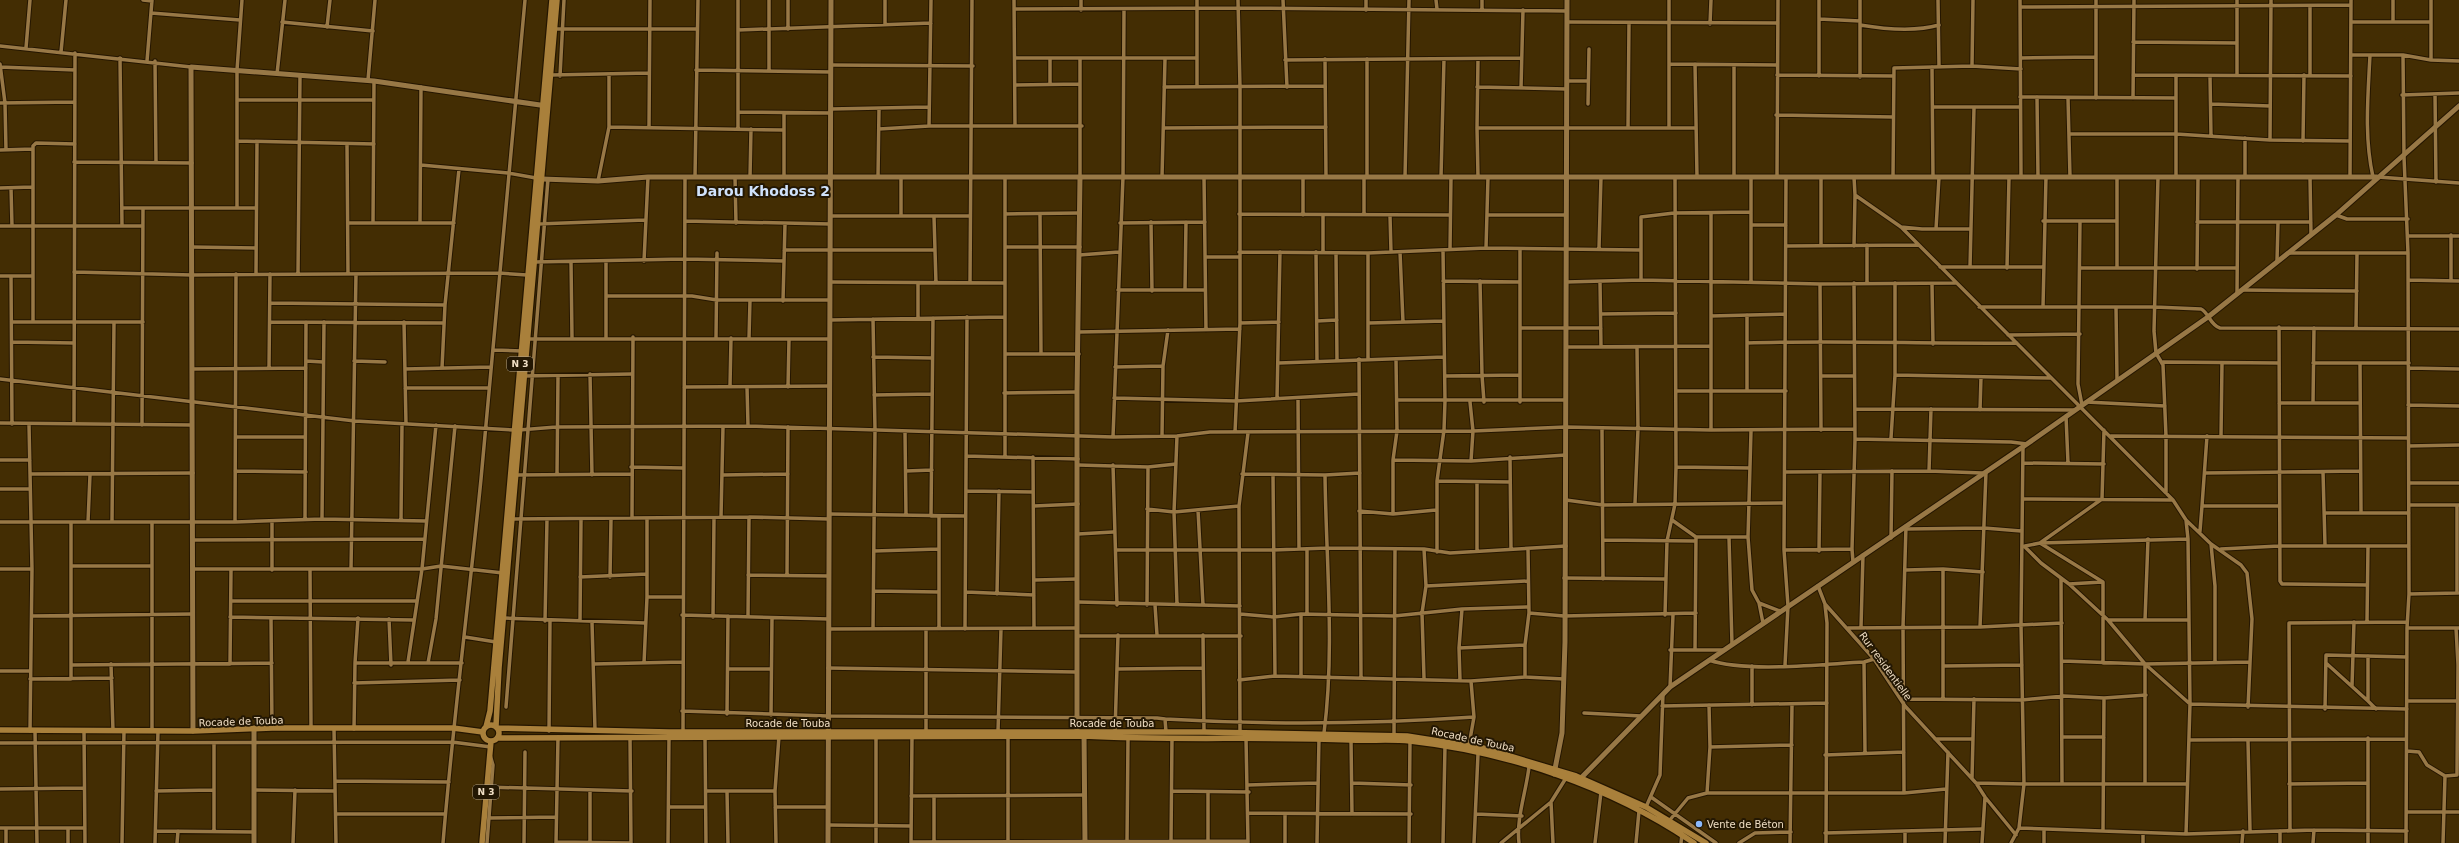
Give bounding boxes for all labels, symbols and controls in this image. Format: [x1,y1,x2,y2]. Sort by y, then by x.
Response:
district label: Darou Khodoss 2 [696,183,830,199]
road number: N 3 [507,357,533,371]
street label: Rur residentielle [1857,630,1914,703]
street label: Rocade de Touba [198,715,284,728]
street label: Rocade de Touba [746,718,830,729]
street label: Rocade de Touba [1070,718,1154,729]
street label: Rocade de Touba [1430,725,1516,754]
road number: N 3 [473,785,499,799]
marker: Vente de Béton [1694,819,1704,829]
place label: Vente de Béton [1707,819,1784,830]

